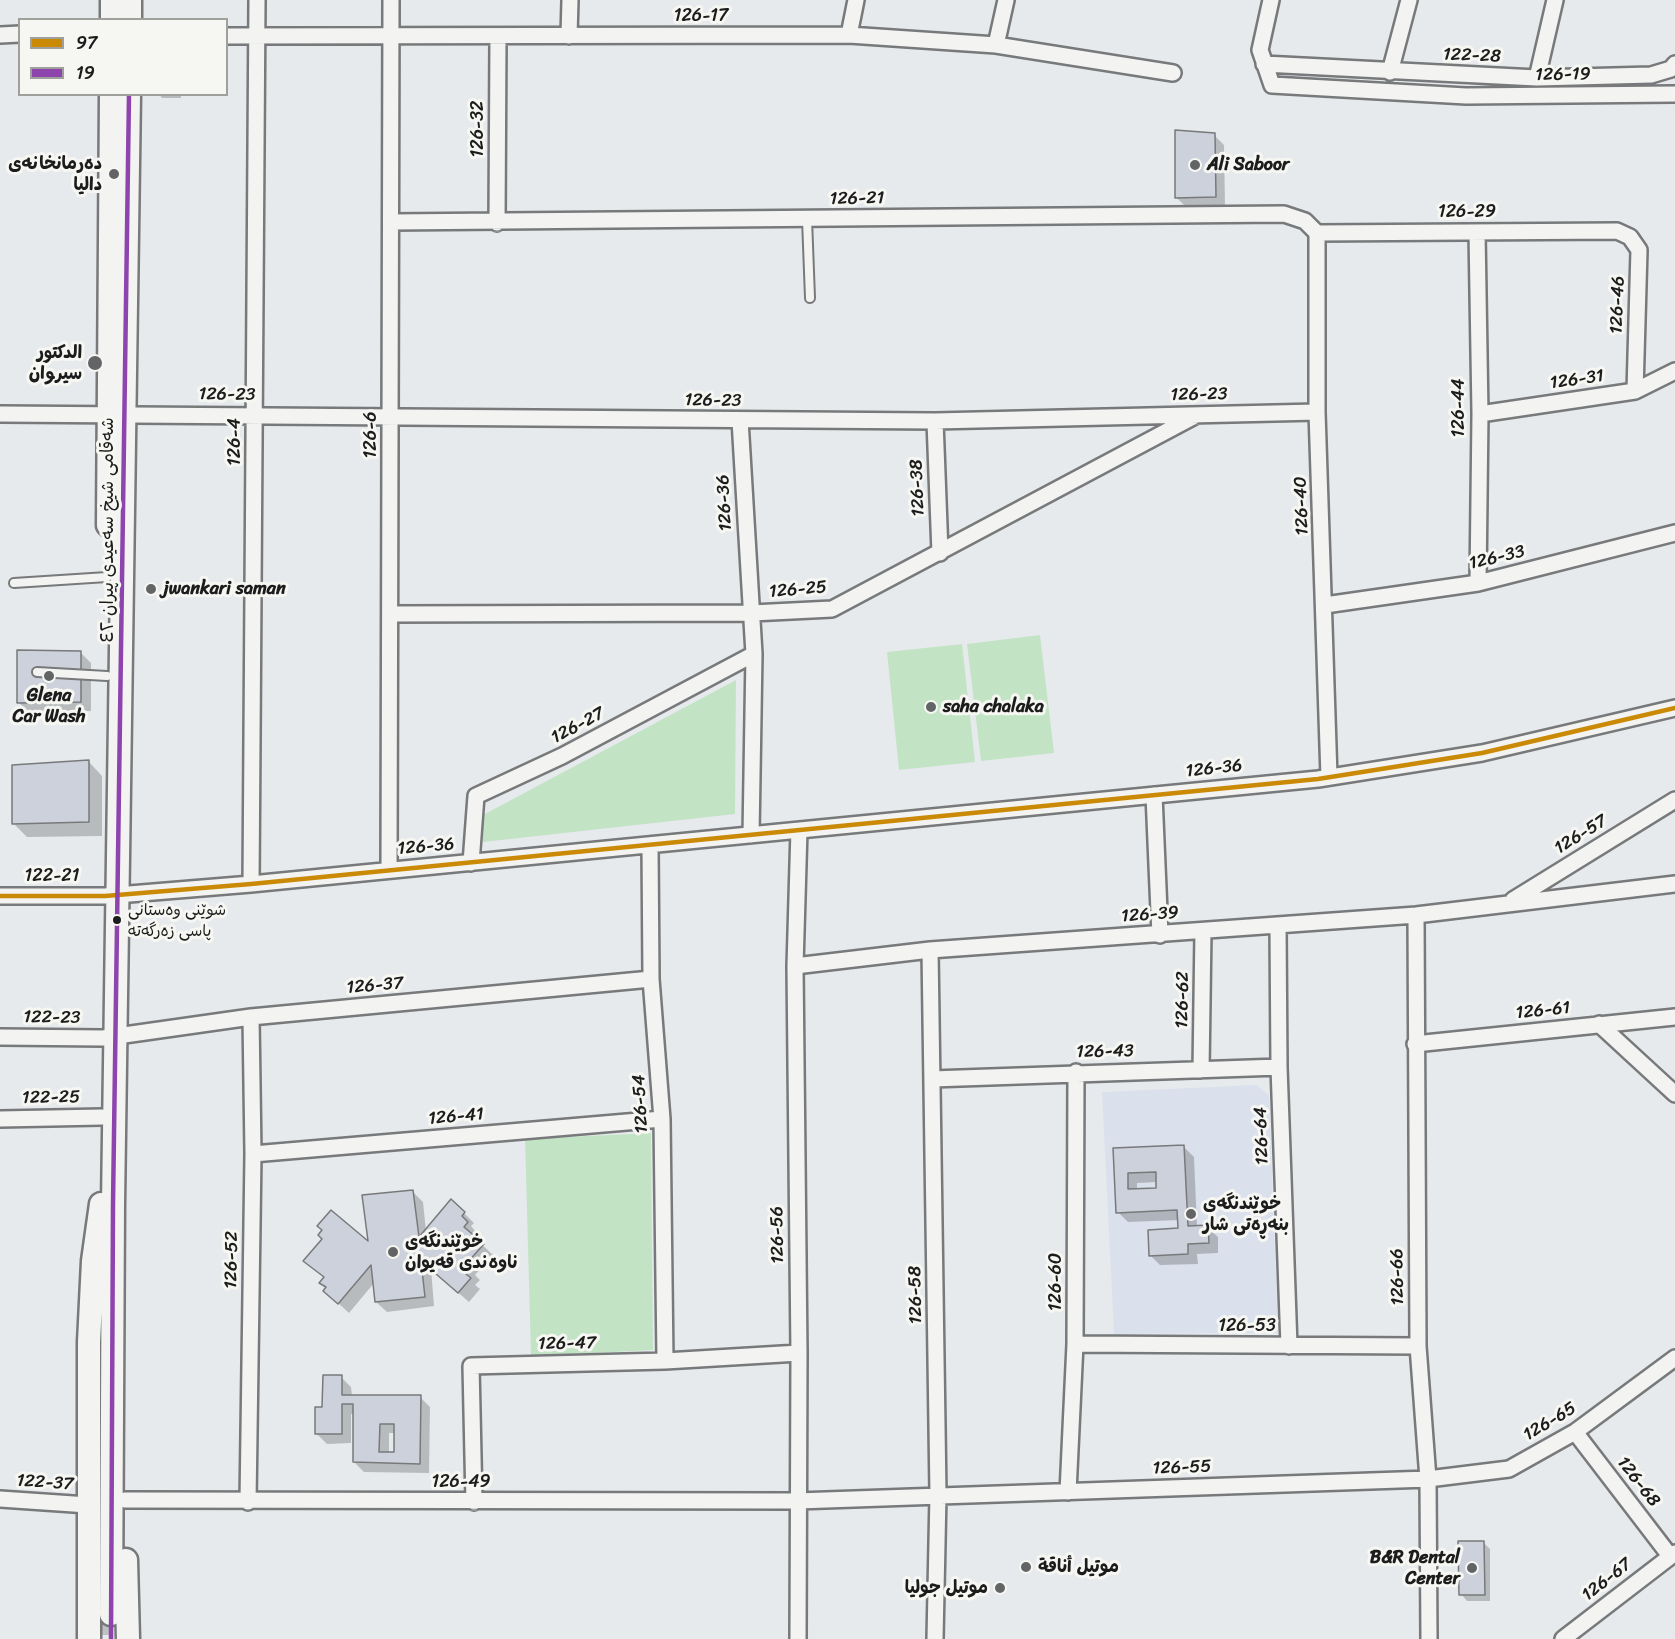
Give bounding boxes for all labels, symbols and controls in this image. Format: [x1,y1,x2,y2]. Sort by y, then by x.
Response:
street label: 126-17 [674,5,728,27]
legend [18,18,228,96]
text: 97 [76,27,97,59]
street label: 122-28 [1443,44,1501,68]
text: 19 [76,57,95,89]
street label: 126-19 [1535,64,1591,86]
street label: 126-32 [467,101,489,157]
place label: دەرمانخانەی دالیا [8,153,102,195]
place label: Ali Saboor [1207,154,1289,176]
marker: Ali Saboor [1188,158,1202,172]
marker: دەرمانخانەی دالیا [107,167,121,181]
street label: 126-21 [829,188,885,210]
street label: 126-29 [1438,201,1496,223]
street label: 126-46 [1606,276,1630,334]
place label: الدكتور سيروان [29,342,82,385]
marker: الدكتور سيروان [86,354,104,372]
street label: 126-31 [1549,366,1605,394]
street label: 126-44 [1448,378,1470,438]
street label: 126-23 [198,384,256,406]
street label: 126-23 [1170,384,1228,406]
street label: 126-23 [684,390,742,412]
street label: 126-6 [360,412,382,458]
street label: شەقامی شیخ سەعیدی پیران ٤٢ [97,417,119,643]
street label: 126-4 [224,418,246,466]
street label: 126-38 [906,459,930,517]
street label: 126-36 [713,474,737,532]
street label: 126-40 [1290,476,1314,536]
street label: 126-33 [1467,541,1527,575]
street label: 126-25 [768,577,828,603]
place label: jwankari saman [163,578,286,600]
marker: jwankari saman [144,582,158,596]
marker: Glena Car Wash [42,669,56,683]
place label: Glena Car Wash [13,685,85,728]
place label: saha chalaka [943,696,1044,718]
marker: saha chalaka [924,700,938,714]
street label: 126-27 [548,703,608,749]
street label: 126-36 [1185,755,1243,783]
street label: 126-57 [1551,810,1611,860]
street label: 126-36 [397,834,455,860]
street label: 122-21 [25,865,79,887]
place label: شوێنی وەستانی پاسی زەرگەتە [128,901,226,939]
street label: 126-39 [1121,902,1179,928]
marker: شوێنی وەستانی پاسی زەرگەتە [111,914,123,926]
street label: 126-62 [1172,971,1194,1029]
street label: 126-37 [346,973,404,999]
street label: 126-61 [1515,997,1571,1025]
street label: 122-23 [23,1007,81,1029]
street label: 126-43 [1076,1041,1134,1063]
street label: 126-54 [629,1074,653,1134]
street label: 122-25 [22,1087,80,1109]
street label: 126-41 [427,1104,485,1130]
street label: 126-64 [1250,1107,1274,1165]
place label: خوێندنگەی بنەڕەتی شار [1203,1193,1289,1236]
street label: 126-56 [767,1206,789,1264]
marker: خوێندنگەی بنەڕەتی شار [1184,1207,1198,1221]
street label: 126-52 [221,1231,243,1289]
place label: خوێندنگەی ناوەندی قەیوان [405,1231,517,1274]
marker: خوێندنگەی ناوەندی قەیوان [386,1245,400,1259]
street label: 126-66 [1387,1248,1409,1306]
street label: 126-60 [1045,1253,1067,1311]
street label: 126-58 [905,1266,927,1324]
street label: 126-53 [1218,1315,1276,1337]
street label: 126-47 [538,1333,596,1355]
street label: 126-65 [1520,1398,1580,1446]
street label: 126-68 [1612,1453,1664,1511]
street label: 126-55 [1152,1456,1212,1480]
street label: 122-37 [16,1470,74,1496]
street label: 126-49 [432,1471,490,1493]
place label: B&R Dental Center [1370,1547,1460,1590]
street label: 126-67 [1578,1554,1636,1606]
place label: موتيل أناقة [1038,1556,1119,1578]
marker: موتيل أناقة [1019,1560,1033,1574]
marker: B&R Dental Center [1465,1561,1479,1575]
place label: موتيل جوليا [905,1577,988,1599]
marker: موتيل جوليا [993,1581,1007,1595]

